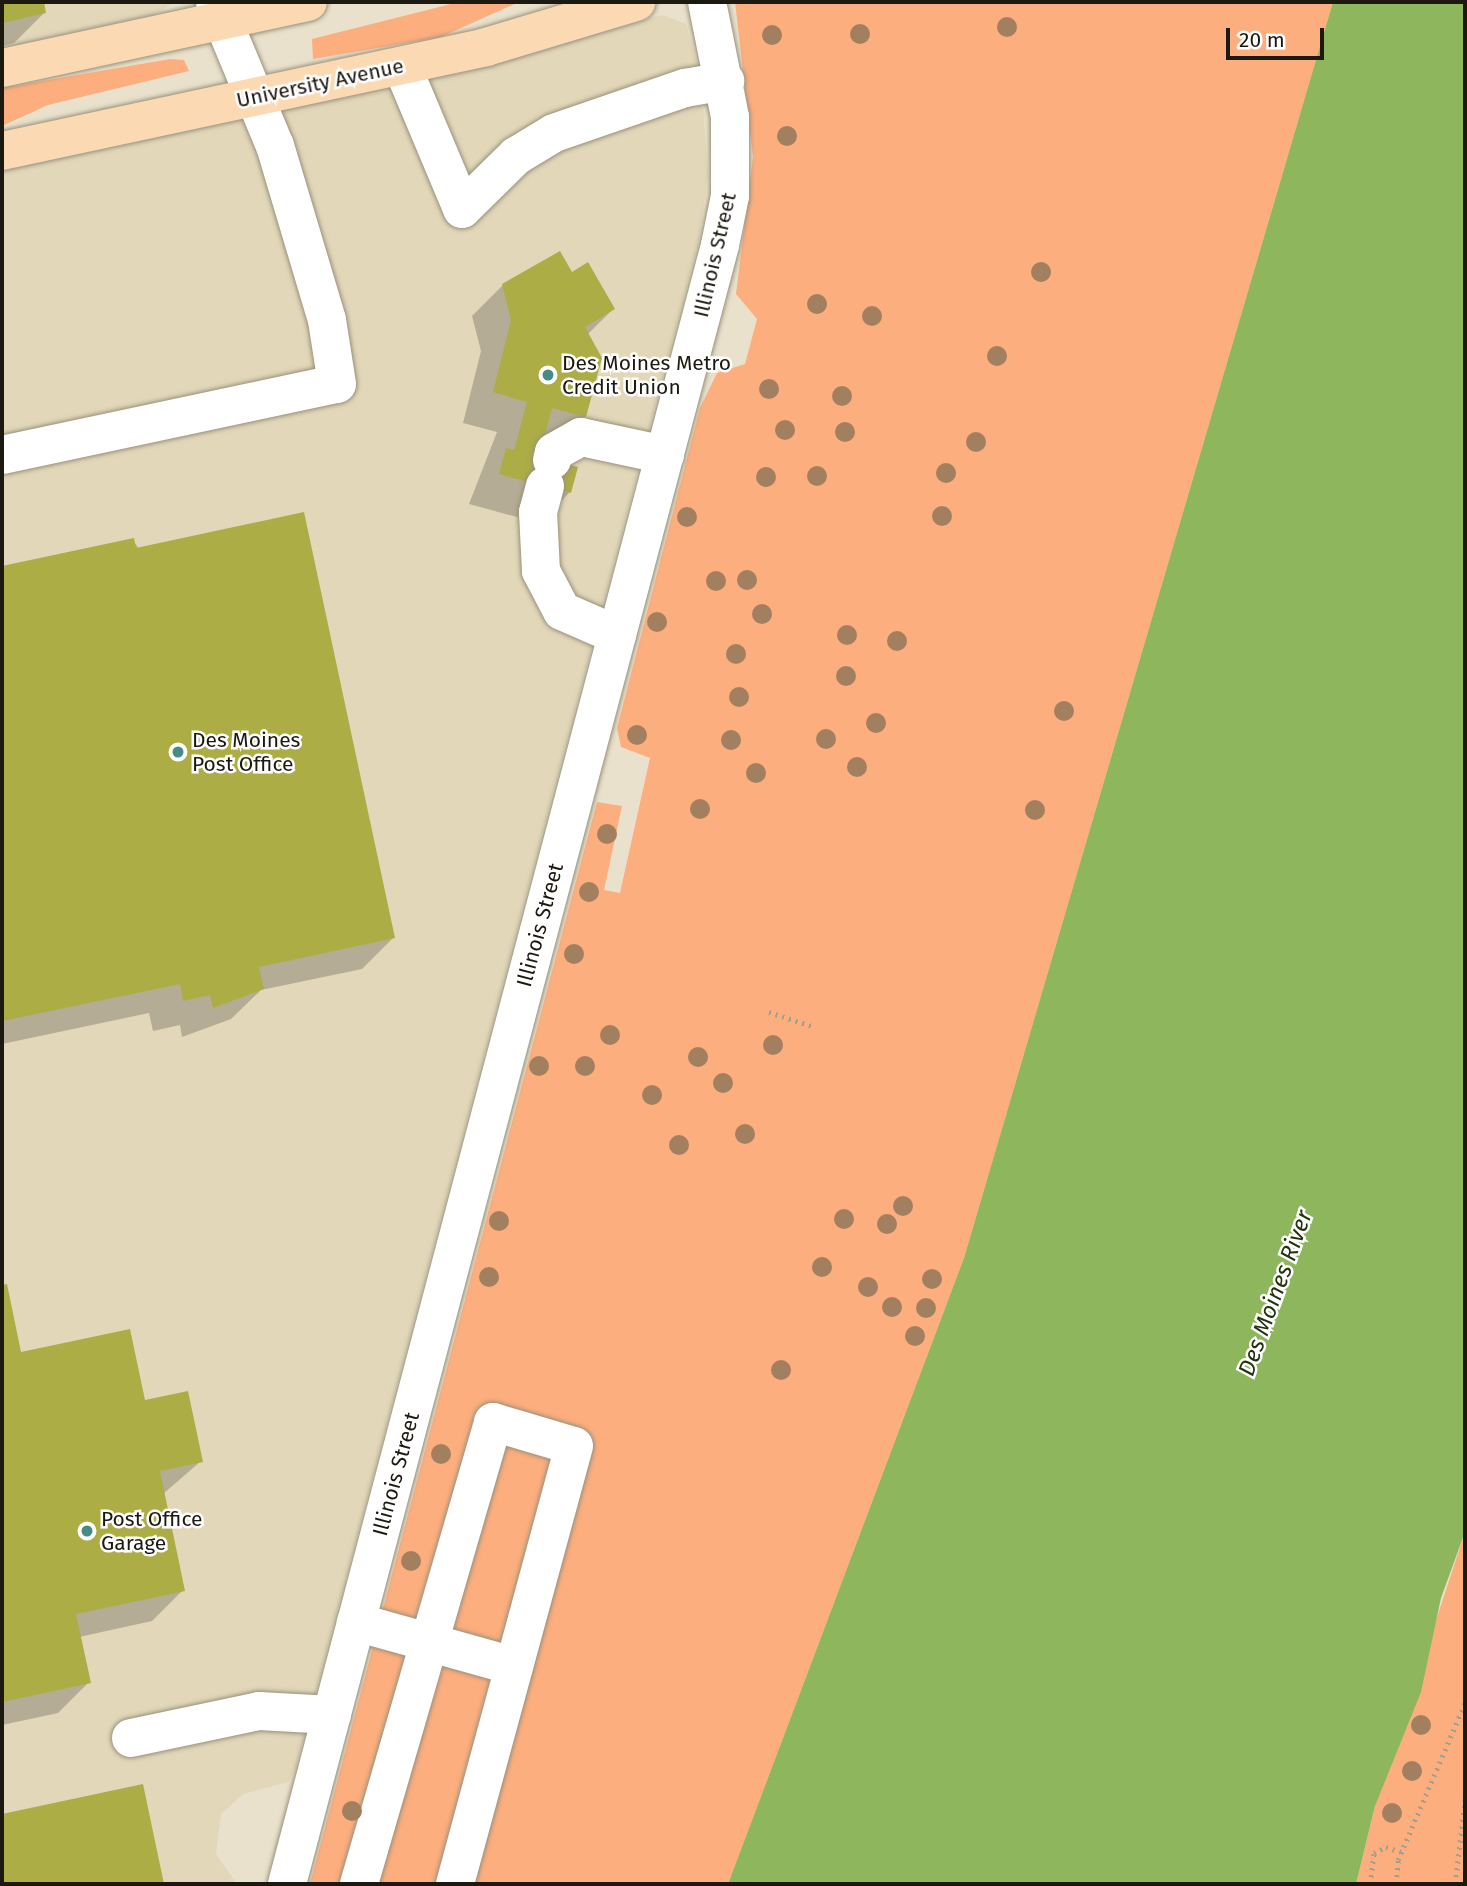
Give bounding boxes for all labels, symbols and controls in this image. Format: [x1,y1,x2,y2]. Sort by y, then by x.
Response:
scale bar [1229,14,1327,58]
text: 20 m [1239,27,1285,53]
street label: University Avenue [234,53,406,113]
street label: Illinois Street [688,190,742,320]
place label: Des Moines Metro Credit Union [562,350,731,400]
marker: Des Moines Metro Credit Union [540,367,556,383]
place label: Des Moines Post Office [192,727,300,777]
marker: Des Moines Post Office [170,744,186,760]
street label: Illinois Street [511,860,569,990]
water label: Des Moines River [1232,1206,1318,1380]
street label: Illinois Street [367,1409,425,1539]
place label: Post Office Garage [101,1506,202,1556]
marker: Post Office Garage [79,1523,95,1539]

